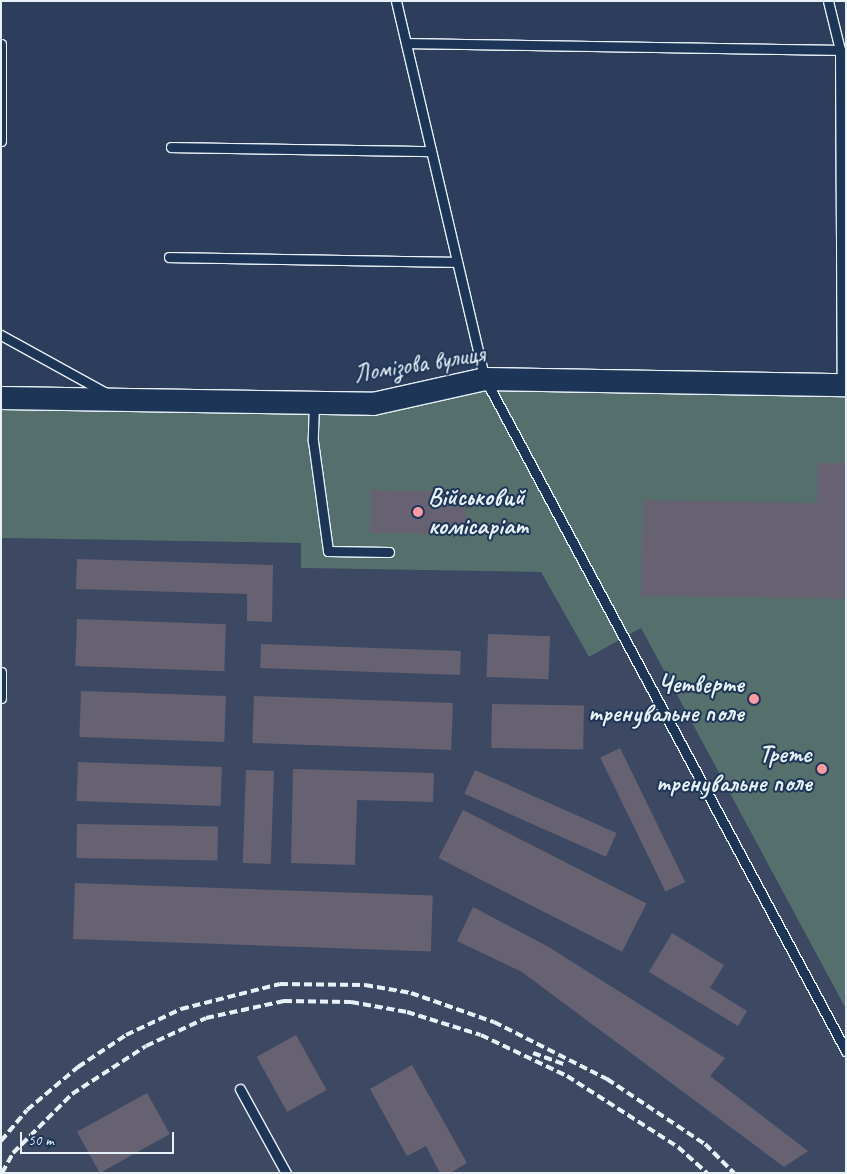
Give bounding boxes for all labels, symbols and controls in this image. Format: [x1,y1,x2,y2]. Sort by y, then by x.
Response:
street label: Ломізова вулиця [351,339,487,389]
place label: Військовий комісаріат [428,483,528,542]
marker: Військовий комісаріат [412,506,424,518]
place label: Четверте тренувальне поле [590,670,744,729]
marker: Четверте тренувальне поле [748,693,760,705]
place label: Третє тренувальне поле [658,740,812,799]
marker: Третє тренувальне поле [816,763,828,775]
scale bar [22,1122,176,1154]
text: 50 m [28,1131,54,1150]

